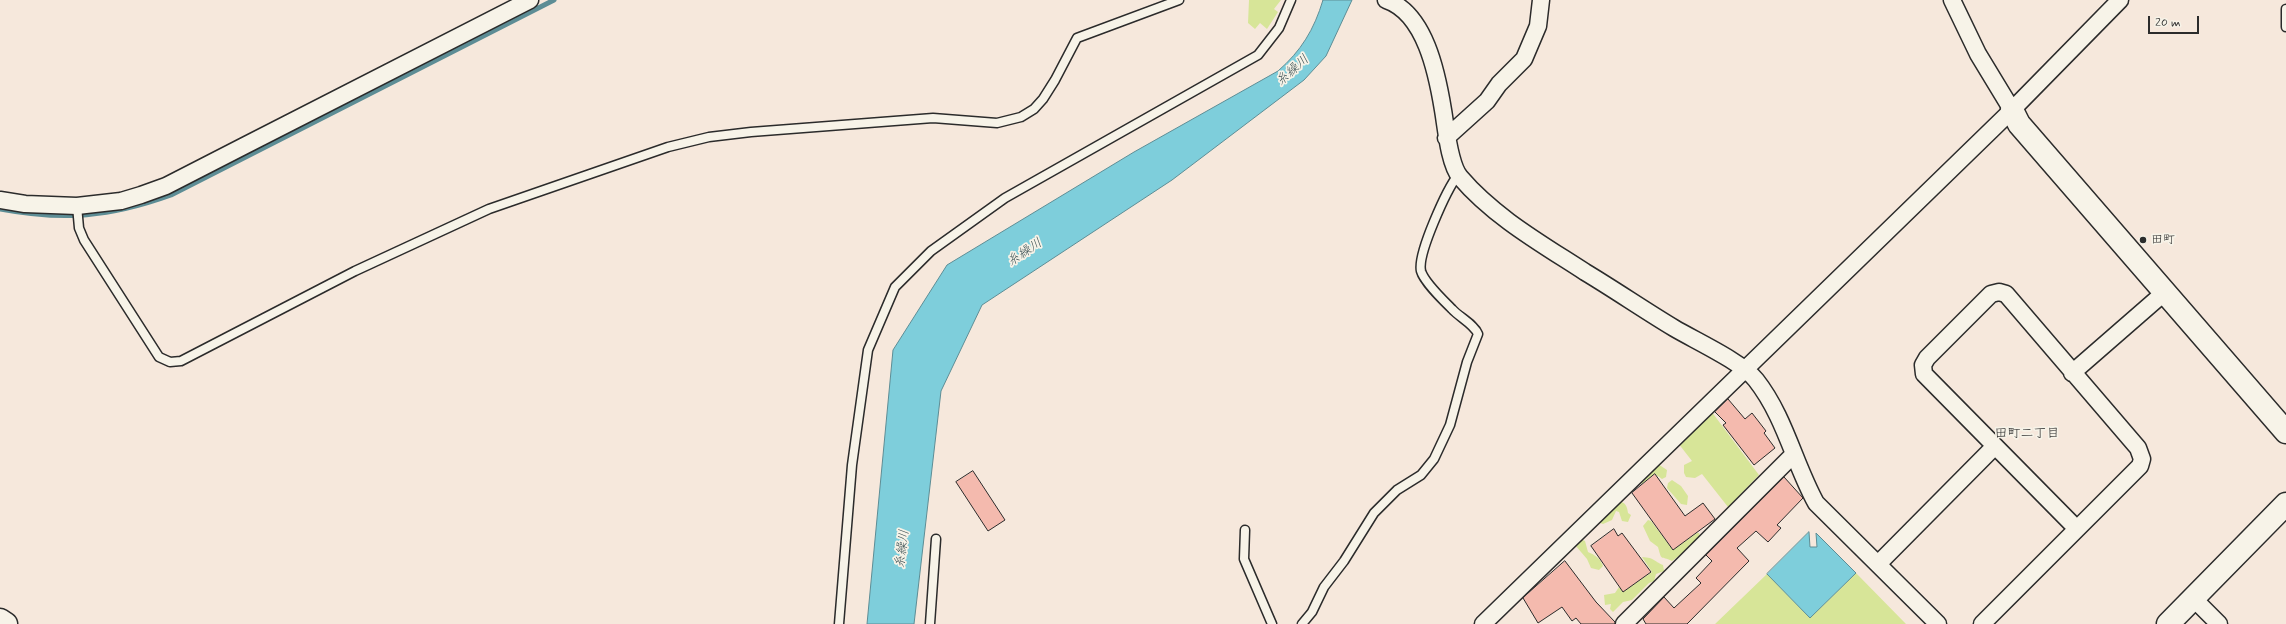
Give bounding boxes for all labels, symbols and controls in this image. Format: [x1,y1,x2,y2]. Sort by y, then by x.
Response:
scale bar [2150,8,2201,34]
text: 20 m [2155,15,2181,31]
water label: 糸繰川 [1273,52,1313,90]
place label: 田町 [2151,233,2175,247]
marker: 田町 [2138,235,2148,245]
water label: 糸繰川 [1004,236,1046,270]
district label: 田町二丁目 [1995,426,2059,442]
water label: 糸繰川 [893,529,913,569]

